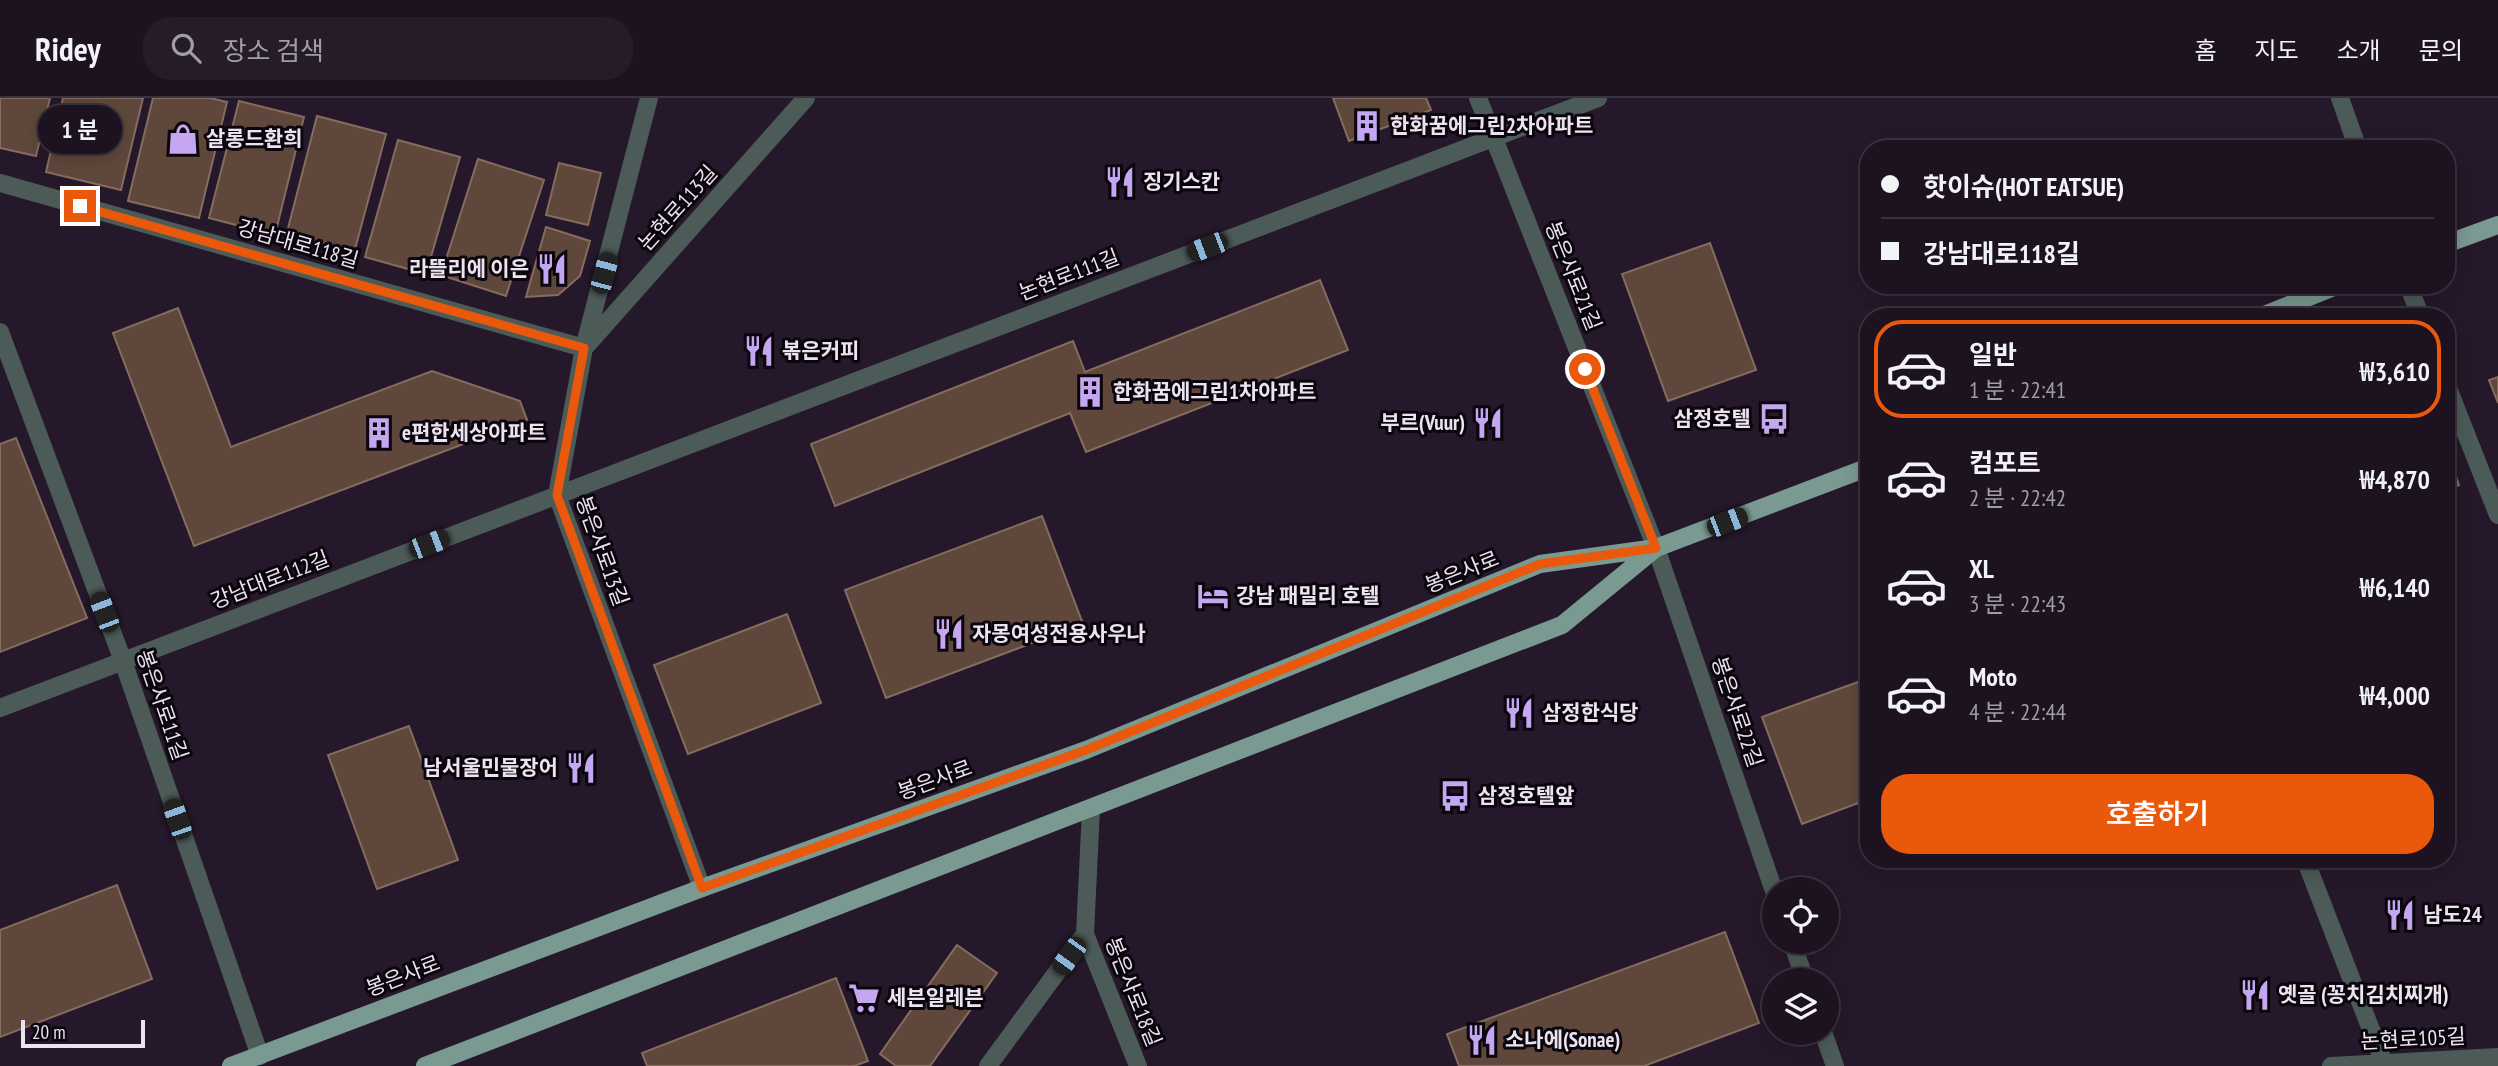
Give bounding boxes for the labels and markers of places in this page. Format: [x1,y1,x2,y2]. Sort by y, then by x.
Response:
building icon: 한화꿈에그린2차아파트 [1350,109,1384,143]
place label: 한화꿈에그린2차아파트 [1390,112,1593,139]
shop icon: 살롱드환희 [166,122,200,156]
place label: 살롱드환희 [206,125,303,152]
restaurant icon: 징기스칸 [1103,165,1137,199]
place label: 징기스칸 [1143,168,1220,195]
restaurant icon: 라뜰리에 이은 [535,252,569,286]
place label: 라뜰리에 이은 [409,255,529,282]
restaurant icon: 볶은커피 [742,334,776,368]
place label: 볶은커피 [782,337,859,364]
building icon: 한화꿈에그린1차아파트 [1073,375,1107,409]
place label: 한화꿈에그린1차아파트 [1113,378,1316,405]
bus stop icon: 삼정호텔 [1757,402,1791,436]
place label: 삼정호텔 [1674,405,1751,432]
restaurant icon: 부르(Vuur) [1471,406,1505,440]
place label: 부르(Vuur) [1380,409,1465,436]
building icon: e편한세상아파트 [362,416,396,450]
place label: e편한세상아파트 [402,419,546,446]
hotel icon: 강남 패밀리 호텔 [1196,579,1230,613]
place label: 강남 패밀리 호텔 [1236,582,1380,609]
restaurant icon: 자몽여성전용사우나 [932,617,966,651]
place label: 자몽여성전용사우나 [972,620,1146,647]
restaurant icon: 삼정한식당 [1502,696,1536,730]
place label: 삼정한식당 [1542,699,1639,726]
restaurant icon: 남서울민물장어 [564,751,598,785]
place label: 남서울민물장어 [423,754,558,781]
bus stop icon: 삼정호텔앞 [1438,779,1472,813]
place label: 삼정호텔앞 [1478,782,1575,809]
restaurant icon: 남도24 [2383,898,2417,932]
place label: 남도24 [2423,901,2482,928]
restaurant icon: 옛골 (꽁치김치찌개) [2238,978,2272,1012]
supermarket icon: 세븐일레븐 [847,981,881,1015]
place label: 옛골 (꽁치김치찌개) [2278,981,2449,1008]
place label: 세븐일레븐 [887,984,984,1011]
restaurant icon: 소나에(Sonae) [1465,1023,1499,1057]
place label: 소나에(Sonae) [1505,1026,1620,1053]

